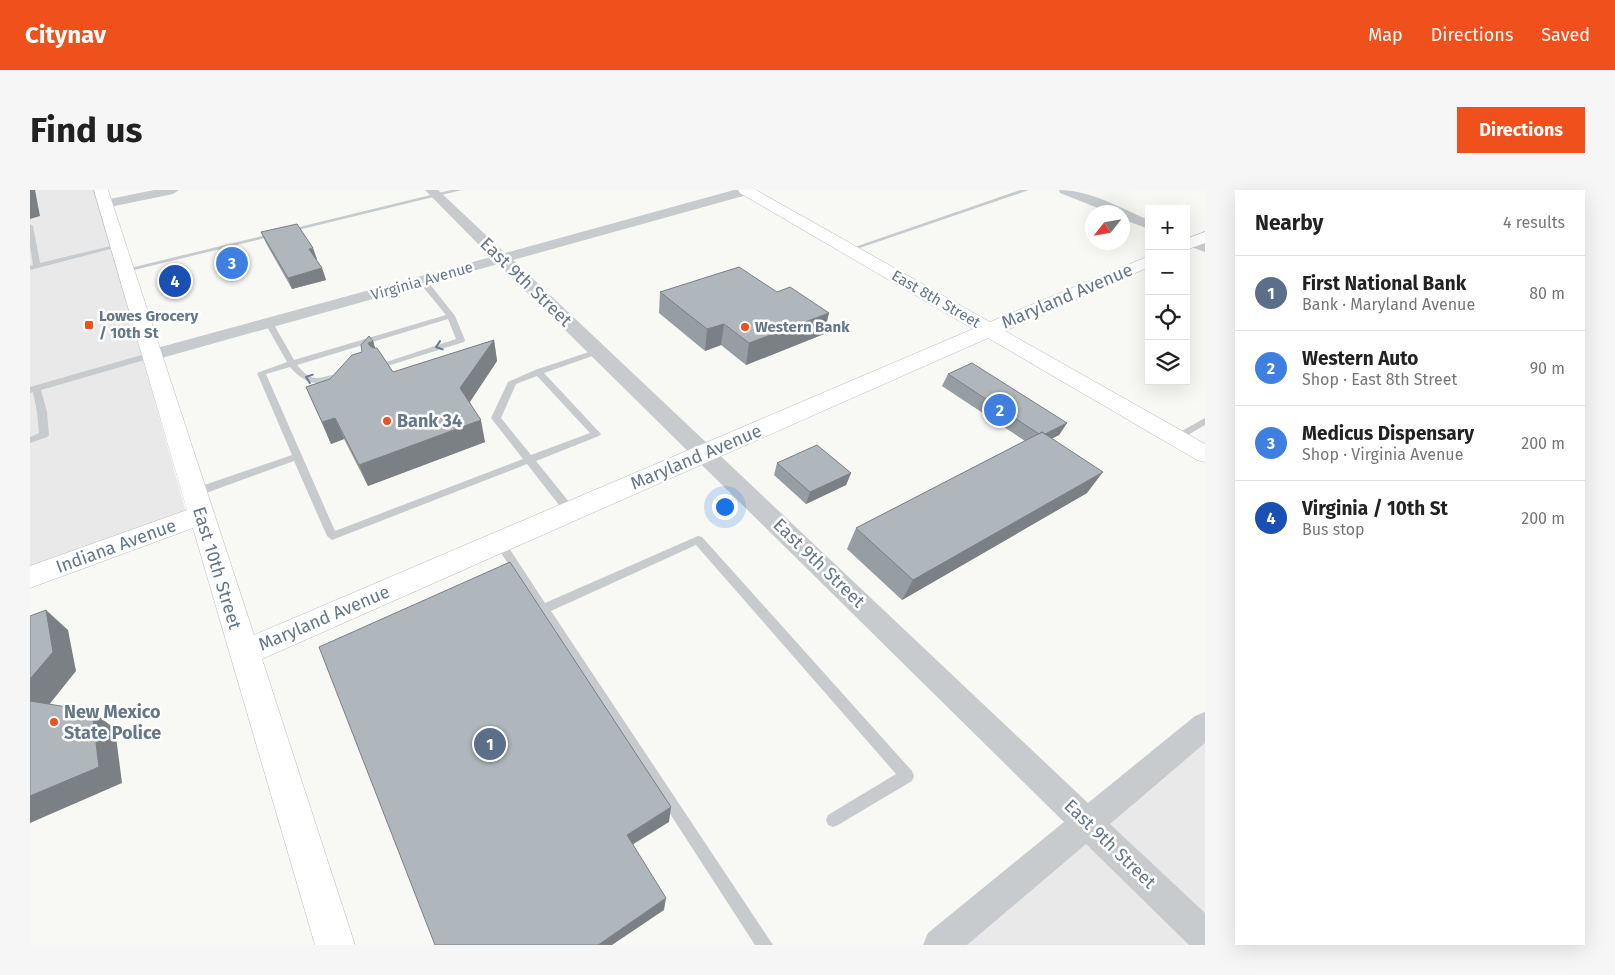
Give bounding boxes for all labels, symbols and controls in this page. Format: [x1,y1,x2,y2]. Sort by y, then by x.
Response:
text: Citynav [25,21,106,49]
text: Map [1368,24,1403,46]
text: Directions [1431,24,1513,46]
text: Saved [1541,24,1590,46]
button: Directions [1457,107,1585,153]
text: Find us [30,109,142,151]
north arrow [1085,205,1130,250]
map controls [1145,205,1190,385]
button: + [1145,205,1190,250]
text: Nearby [1255,210,1323,236]
text: 4 results [1503,213,1565,232]
street label: East 9th Street [476,233,577,332]
pin: 3 [216,244,248,282]
button: − [1145,250,1190,295]
street label: Virginia Avenue [369,258,475,304]
street label: Maryland Avenue [998,258,1136,334]
pin: 4 [159,262,191,300]
street label: East 8th Street [888,266,984,332]
text: First National Bank [1302,272,1466,295]
text: 1 [1267,284,1275,303]
text: 80 m [1529,284,1565,303]
button: locate [1145,295,1190,340]
text: Bank · Maryland Avenue [1302,295,1475,314]
place label: Lowes Grocery / 10th St [99,307,199,342]
place label: Western Bank [755,318,850,336]
marker: Lowes Grocery / 10th St [83,319,95,331]
marker: Western Bank [739,321,751,333]
button: layers [1145,340,1190,385]
one-way arrow [435,341,444,351]
text: Western Auto [1302,347,1418,370]
text: 2 [1267,359,1275,378]
text: 90 m [1530,359,1565,378]
text: Shop · East 8th Street [1302,370,1457,389]
one-way arrow [305,373,314,383]
pin: 2 [984,391,1016,429]
place label: Bank 34 [397,410,462,432]
marker: Bank 34 [381,415,393,427]
street label: Maryland Avenue [627,419,765,495]
text: Medicus Dispensary [1302,422,1474,445]
text: 3 [1267,434,1275,453]
text: 200 m [1521,434,1565,453]
text: Shop · Virginia Avenue [1302,445,1463,464]
your location [712,494,738,520]
text: Virginia / 10th St [1302,497,1448,520]
street label: East 10th Street [188,504,246,633]
text: 4 [1266,509,1276,528]
text: 200 m [1521,509,1565,528]
street label: Indiana Avenue [53,514,179,578]
street label: East 9th Street [769,514,870,613]
text: Bus stop [1302,520,1365,539]
street label: Maryland Avenue [255,580,393,656]
place label: New Mexico State Police [64,701,161,744]
marker: New Mexico State Police [48,716,60,728]
pin: 1 [474,725,506,763]
street label: East 9th Street [1060,795,1161,894]

